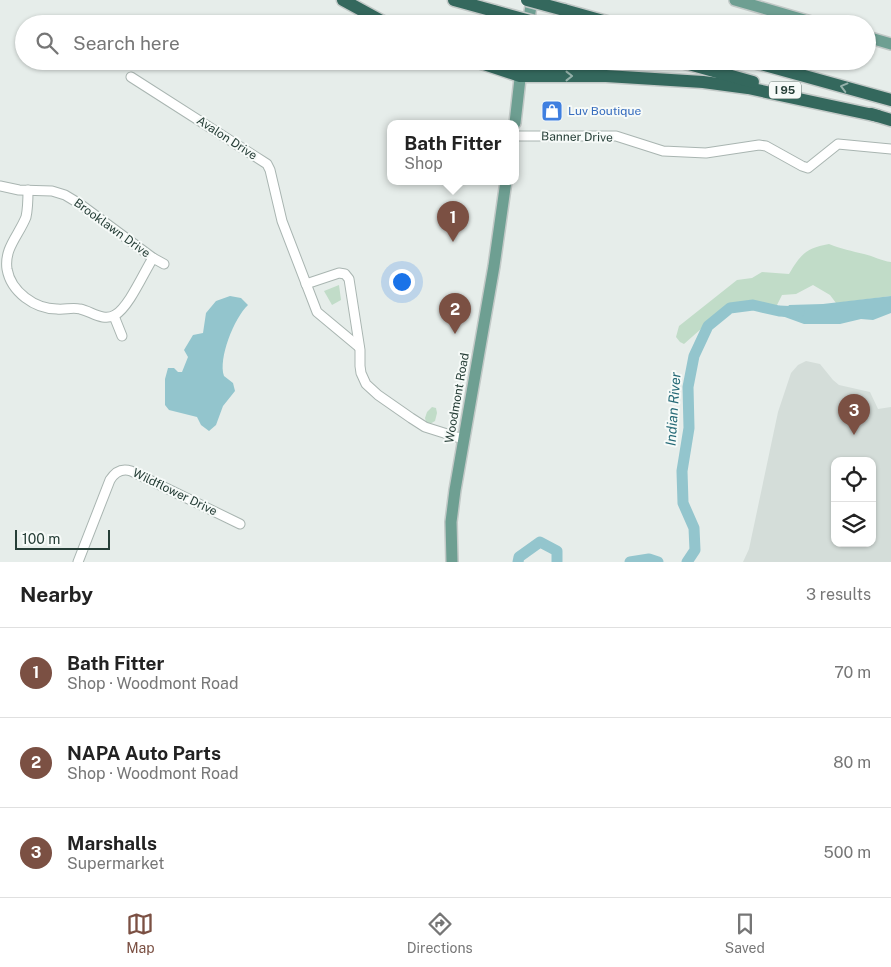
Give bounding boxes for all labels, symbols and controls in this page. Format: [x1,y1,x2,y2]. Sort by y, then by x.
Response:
search box [15,15,876,70]
icon: search [33,29,61,57]
text: Search here [73,32,180,54]
one-way arrow [566,71,573,81]
road number: I 95 [769,82,801,98]
one-way arrow [840,82,848,93]
shop icon: Luv Boutique [540,99,564,123]
place label: Luv Boutique [568,104,641,118]
street label: Avalon Drive [194,113,260,163]
popup [387,120,519,185]
street label: Banner Drive [541,129,613,145]
text: Bath Fitter [404,132,502,154]
text: Shop [404,154,443,173]
street label: Brooklawn Drive [71,196,153,260]
pin: 1 [437,201,469,242]
your location [389,269,415,295]
pin: 2 [439,293,471,334]
street label: Woodmont Road [442,352,472,444]
water label: Indian River [662,371,684,446]
pin: 3 [838,394,870,435]
map controls [831,457,876,547]
button: locate [831,457,876,502]
street label: Wildflower Drive [131,466,220,519]
button: layers [831,502,876,547]
scale bar [15,527,110,550]
text: 100 m [22,531,60,547]
text: Nearby [20,582,93,607]
text: 3 results [806,585,871,604]
text: Bath Fitter [67,652,164,674]
text: 1 [33,663,39,682]
text: 70 m [834,663,871,682]
text: Shop · Woodmont Road [67,674,238,693]
text: NAPA Auto Parts [67,742,221,764]
text: 2 [31,753,41,772]
text: 80 m [833,753,871,772]
text: Shop · Woodmont Road [67,764,238,783]
text: Marshalls [67,832,157,854]
text: 3 [31,843,41,862]
text: 500 m [824,843,871,862]
text: Supermarket [67,854,164,873]
tab: Map [126,910,155,956]
tab: Directions [407,910,473,956]
tab: Saved [725,910,765,956]

